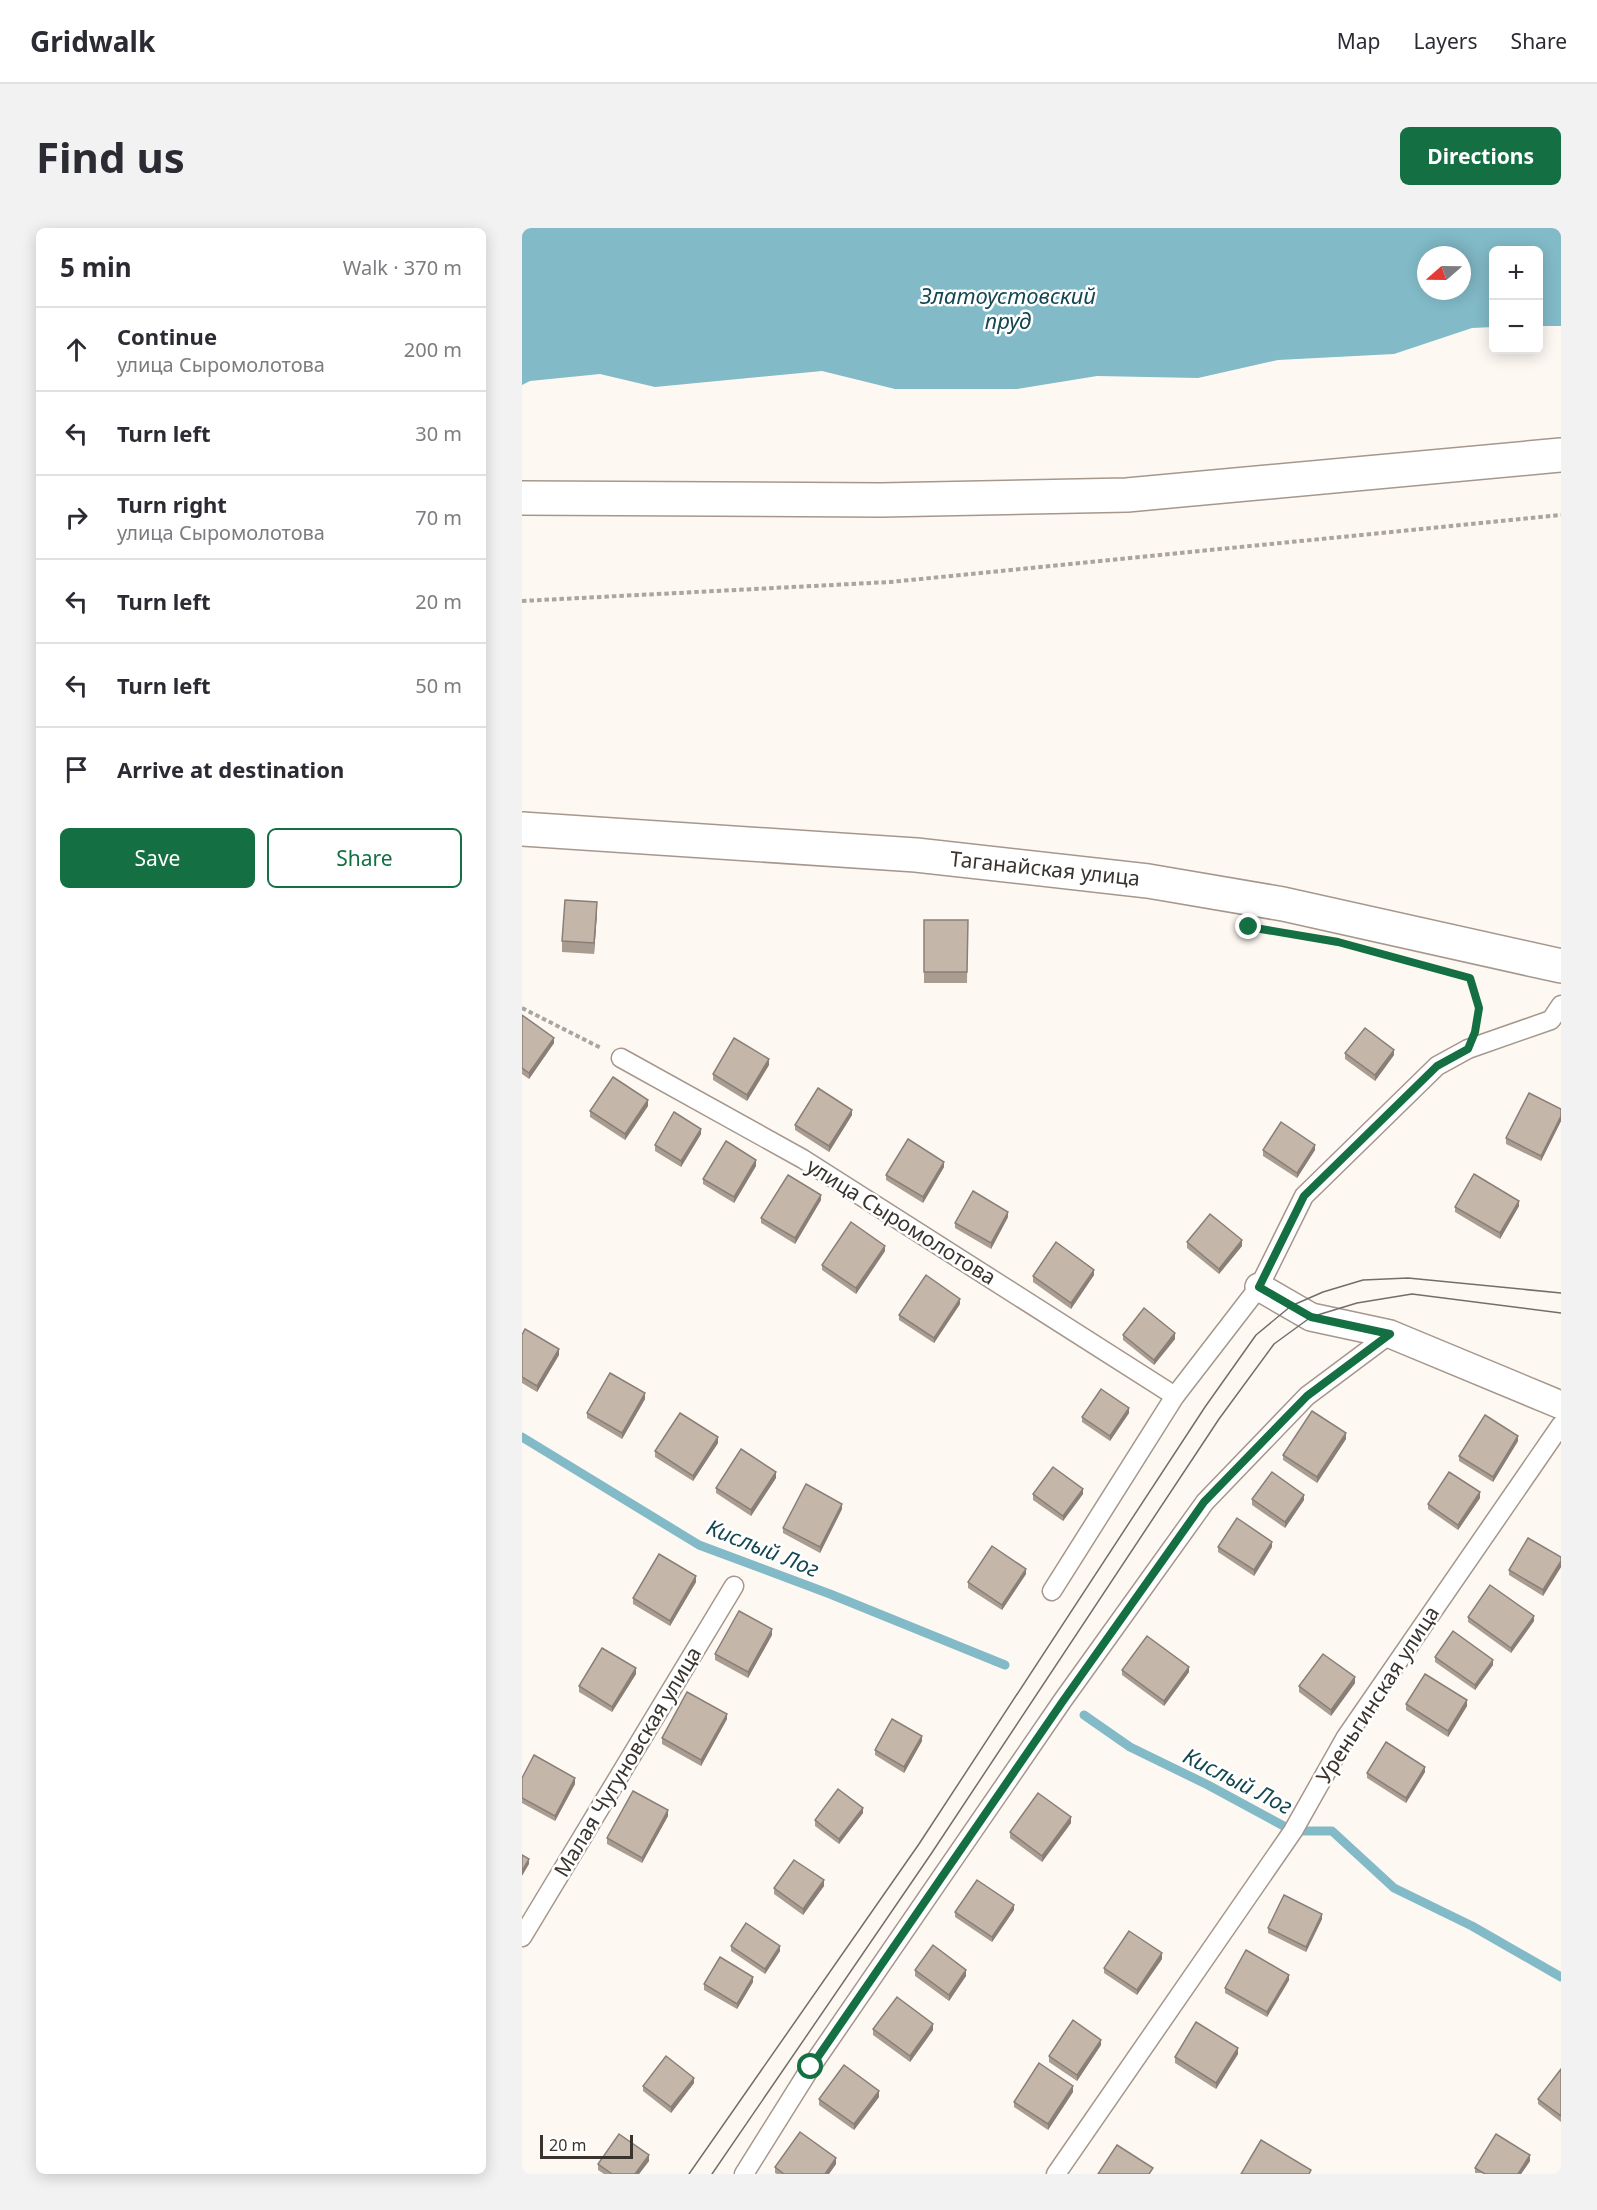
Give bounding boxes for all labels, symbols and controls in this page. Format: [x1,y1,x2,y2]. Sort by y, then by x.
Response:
text: Gridwalk [30,22,155,60]
text: Map [1337,27,1381,55]
text: Layers [1414,27,1478,55]
text: Share [1511,27,1567,55]
button: Directions [1400,127,1561,185]
text: Find us [36,128,185,185]
north arrow [1417,246,1471,300]
map controls [1489,246,1543,354]
button: + [1489,246,1543,300]
text: 5 min [60,249,132,285]
text: Walk · 370 m [343,254,462,281]
water label: Златоустовский пруд [919,280,1096,335]
button: − [1489,300,1543,354]
text: Continue [117,321,217,351]
icon: ahead [60,333,93,366]
text: 200 m [404,336,462,363]
text: улица Сыромолотова [117,351,325,378]
icon: left [60,417,93,450]
text: Turn left [117,418,211,448]
text: 30 m [415,420,462,447]
text: Turn right [117,489,227,519]
icon: right [60,501,93,534]
text: 70 m [415,504,462,531]
text: улица Сыромолотова [117,519,325,546]
icon: left [60,585,93,618]
text: Turn left [117,586,211,616]
text: 20 m [415,588,462,615]
icon: left [60,669,93,702]
text: Turn left [117,670,211,700]
text: 50 m [415,672,462,699]
icon: arrive [60,753,93,786]
text: Arrive at destination [117,754,344,784]
button: Save [60,828,255,888]
button: Share [267,828,462,888]
street label: Таганайская улица [949,844,1141,892]
route end [1235,913,1261,939]
street label: улица Сыромолотова [802,1151,1002,1291]
water label: Кислый Лог [703,1511,824,1583]
street label: Уреньгинская улица [1309,1600,1445,1789]
street label: Малая Чугуновская улица [547,1641,707,1882]
water label: Кислый Лог [1179,1740,1298,1820]
route start [797,2053,823,2079]
scale bar [540,2132,633,2160]
text: 20 m [549,2134,586,2156]

